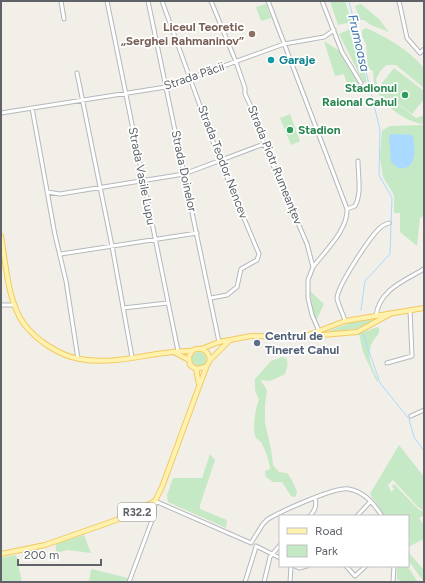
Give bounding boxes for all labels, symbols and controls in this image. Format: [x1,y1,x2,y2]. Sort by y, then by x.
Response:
water label: Frumoasa [345,13,373,74]
place label: Liceul Teoretic „Serghei Rahmaninov” [121,20,244,48]
marker: Liceul Teoretic „Serghei Rahmaninov” [247,29,257,39]
place label: Garaje [279,53,316,67]
marker: Garaje [266,55,276,65]
street label: Strada Păcii [162,59,226,93]
place label: Stadionul Raional Cahul [322,81,397,109]
marker: Stadionul Raional Cahul [400,90,410,100]
street label: Strada Teodor Nencev [195,103,251,221]
street label: Strada Piotr Rumeanțev [245,103,306,227]
place label: Stadion [298,123,341,137]
marker: Stadion [285,125,295,135]
street label: Strada Vasile Lupu [126,126,158,226]
street label: Strada Doinelor [169,129,199,213]
place label: Centrul de Tineret Cahul [265,329,339,357]
marker: Centrul de Tineret Cahul [252,338,262,348]
road number: R32.2 [118,503,156,521]
legend [279,515,409,567]
text: Road [315,524,343,538]
scale bar [18,541,101,567]
text: Park [315,544,338,558]
text: 200 m [24,548,59,562]

